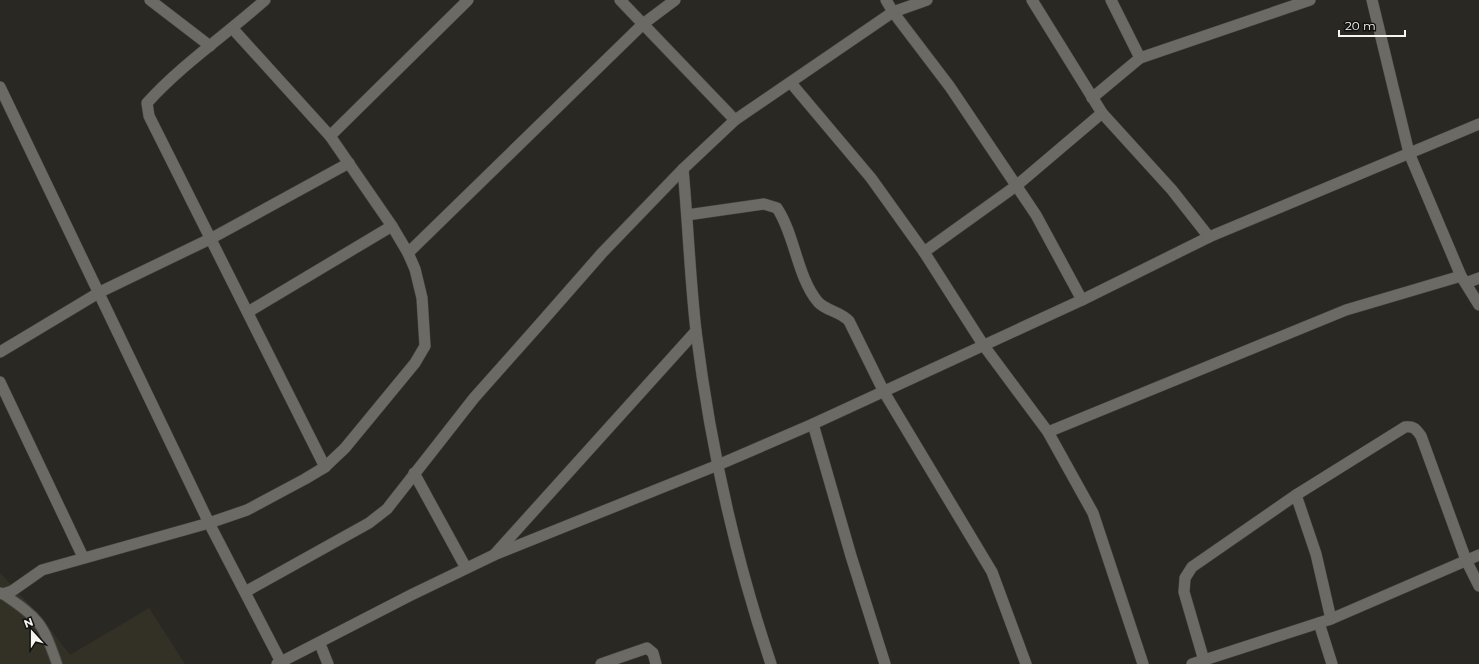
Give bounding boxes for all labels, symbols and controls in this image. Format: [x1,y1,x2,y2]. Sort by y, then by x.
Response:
scale bar [1339,12,1405,38]
text: 20 m [1345,18,1376,33]
north arrow [12,612,52,652]
text: N [22,615,35,631]

